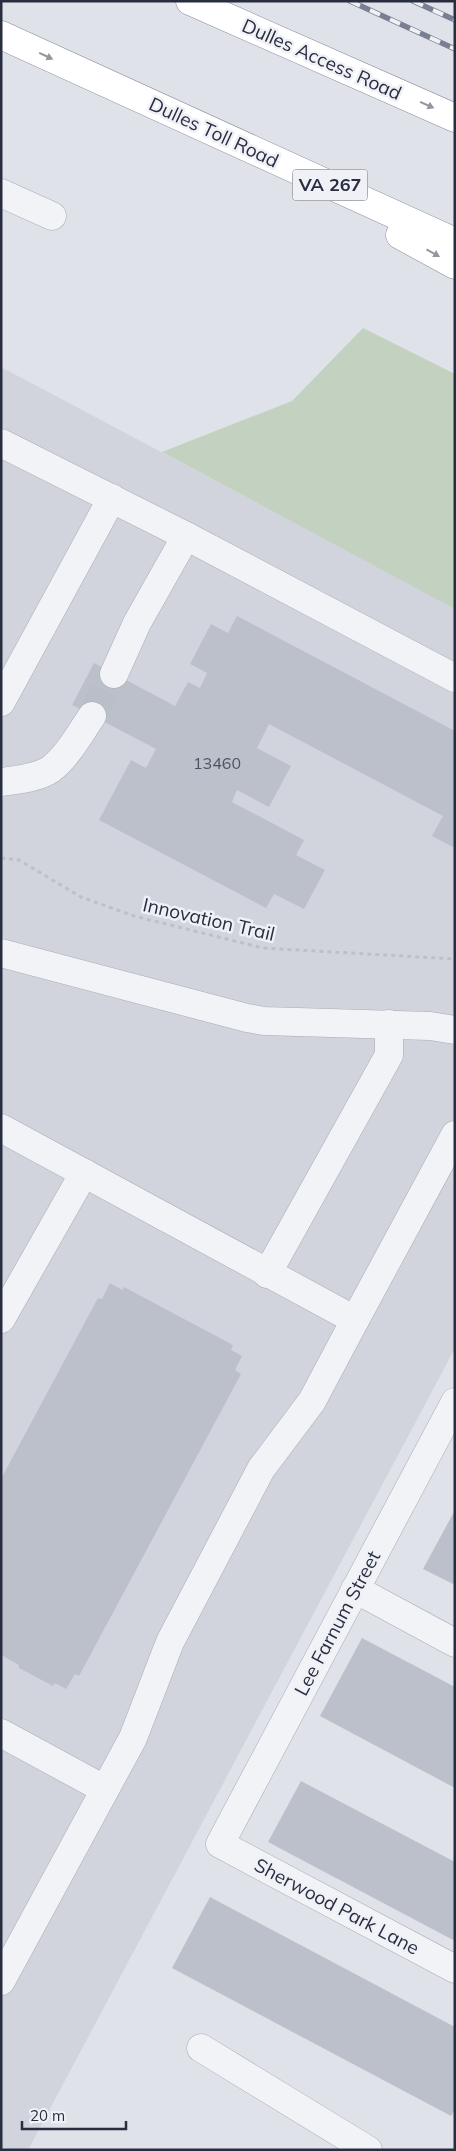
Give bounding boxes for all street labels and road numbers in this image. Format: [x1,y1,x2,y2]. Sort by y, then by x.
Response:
street label: Dulles Access Road [239,13,405,105]
street label: Dulles Toll Road [145,91,283,173]
road number: VA 267 [292,170,368,200]
street label: Innovation Trail [141,892,277,946]
street label: Lee Farnum Street [289,1546,385,1700]
street label: Sherwood Park Lane [250,1852,424,1960]

